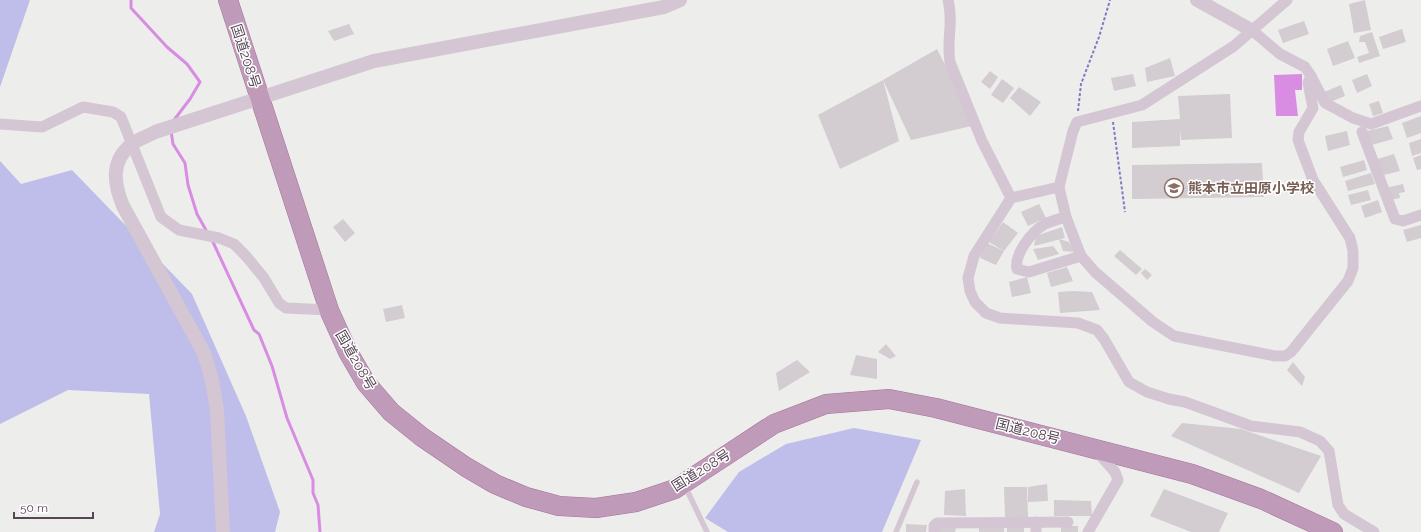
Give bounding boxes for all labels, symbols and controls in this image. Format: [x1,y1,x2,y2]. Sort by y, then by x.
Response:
street label: 国道208号 [228,22,264,90]
school or university icon: 熊本市立田原小学校 [1163,177,1185,199]
place label: 熊本市立田原小学校 [1188,180,1314,196]
street label: 国道208号 [333,327,379,393]
street label: 国道208号 [994,415,1062,447]
street label: 国道208号 [669,446,733,494]
scale bar [14,494,93,520]
text: 50 m [20,501,48,515]

